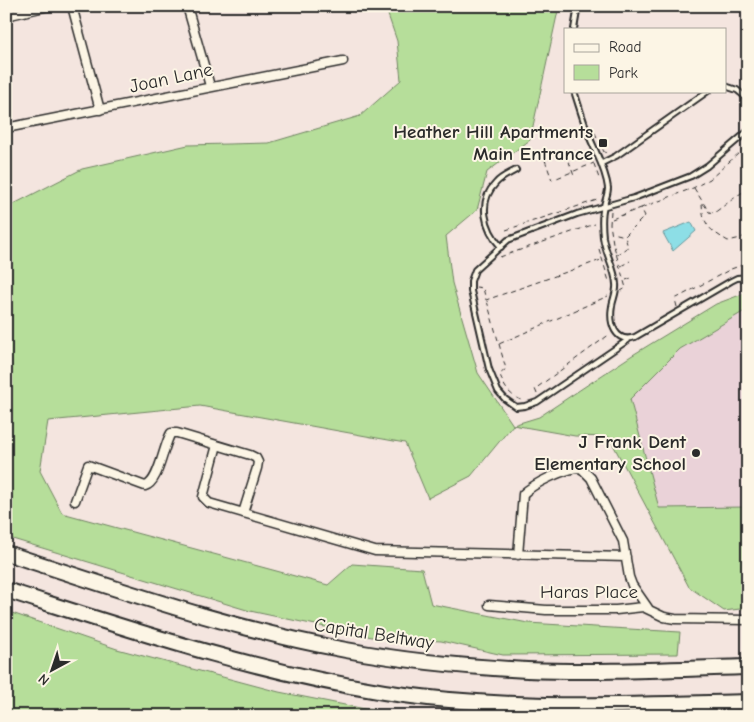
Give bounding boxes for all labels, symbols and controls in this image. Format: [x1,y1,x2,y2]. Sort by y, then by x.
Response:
legend [564,28,726,92]
text: Road [609,38,641,56]
street label: Joan Lane [127,58,215,98]
text: Park [609,64,638,82]
place label: Heather Hill Apartments Main Entrance [394,121,593,165]
marker: Heather Hill Apartments Main Entrance [597,137,609,149]
place label: J Frank Dent Elementary School [534,431,687,475]
marker: J Frank Dent Elementary School [690,447,702,459]
street label: Haras Place [540,581,638,603]
street label: Capital Beltway [312,614,436,654]
north arrow [28,644,78,694]
text: N [35,670,53,689]

